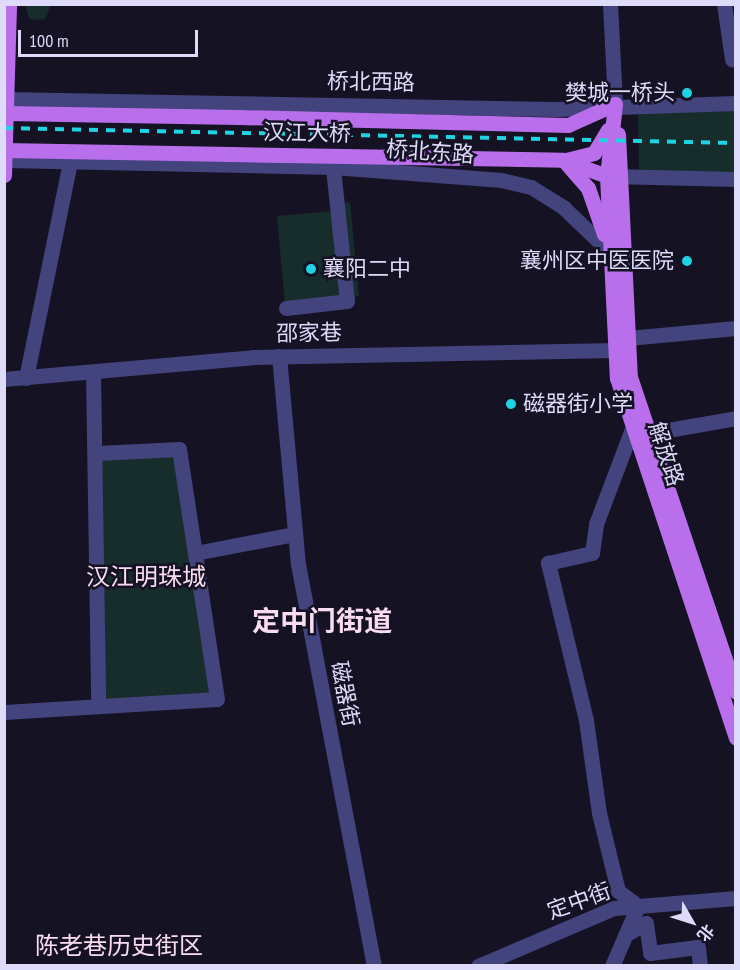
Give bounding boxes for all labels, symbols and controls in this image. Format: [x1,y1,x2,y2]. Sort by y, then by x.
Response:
scale bar [21,18,201,56]
text: 100 m [29,29,69,52]
street label: 桥北西路 [327,68,415,96]
place label: 樊城一桥头 [565,80,675,106]
marker: 樊城一桥头 [680,86,694,100]
street label: 汉江大桥 [263,119,351,147]
street label: 桥北东路 [385,136,475,168]
place label: 襄州区中医医院 [520,248,674,274]
marker: 襄州区中医医院 [678,252,696,270]
place label: 襄阳二中 [323,256,411,282]
marker: 襄阳二中 [304,262,318,276]
street label: 邵家巷 [276,319,342,347]
place label: 磁器街小学 [523,391,633,417]
marker: 磁器街小学 [504,397,518,411]
street label: 解放路 [643,419,689,489]
district label: 汉江明珠城 [86,563,206,591]
district label: 定中门街道 [252,604,392,638]
street label: 磁器街 [326,659,364,729]
street label: 定中街 [543,877,615,925]
north arrow [662,892,722,952]
text: 北 [693,921,719,946]
district label: 陈老巷历史街区 [35,932,203,960]

